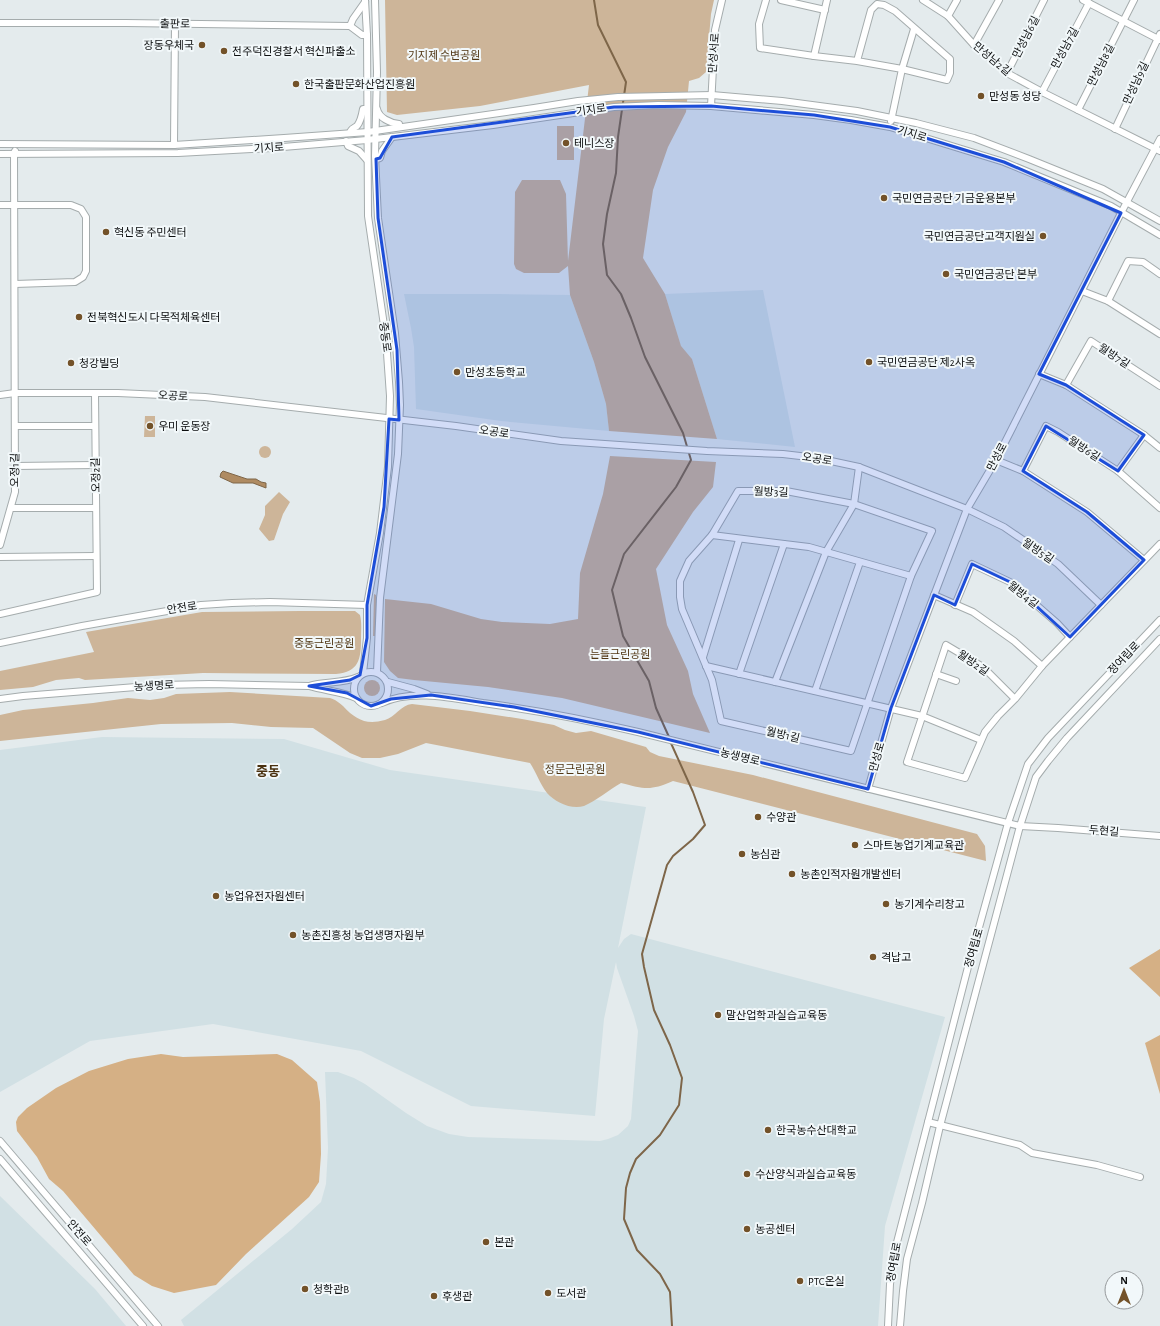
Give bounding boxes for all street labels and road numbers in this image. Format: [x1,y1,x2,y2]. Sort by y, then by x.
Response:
street label: 만성남6길 [1011,14,1041,60]
street label: 출판로 [160,18,190,30]
street label: 만성남7길 [1050,26,1080,70]
street label: 만성서로 [707,32,721,74]
street label: 만성남2길 [971,40,1013,78]
street label: 만성남8길 [1086,42,1116,88]
street label: 만성남9길 [1121,60,1151,106]
street label: 기지로 [575,102,607,118]
street label: 기지로 [896,124,928,144]
street label: 기지로 [253,141,285,155]
street label: 중동로 [377,321,393,353]
street label: 월방7길 [1096,342,1132,370]
street label: 오공로 [158,390,188,402]
street label: 오공로 [478,424,510,440]
street label: 월방6길 [1066,435,1102,463]
street label: 만성로 [985,441,1009,473]
street label: 오공로 [801,451,833,467]
street label: 오정1길 [9,453,21,487]
street label: 오정2길 [90,457,102,493]
street label: 월방3길 [753,486,789,498]
street label: 월방5길 [1020,537,1056,565]
street label: 월방4길 [1006,580,1040,610]
street label: 안전로 [166,600,198,616]
street label: 정여립로 [1106,640,1142,676]
street label: 월방2길 [955,648,991,678]
street label: 농생명로 [133,679,175,693]
street label: 월방1길 [765,726,801,744]
street label: 만성로 [868,741,886,773]
street label: 농생명로 [719,747,761,767]
street label: 두현길 [1088,823,1120,838]
street label: 정여립로 [963,927,985,969]
street label: 안전로 [65,1218,93,1248]
street label: 정여립로 [885,1241,903,1283]

